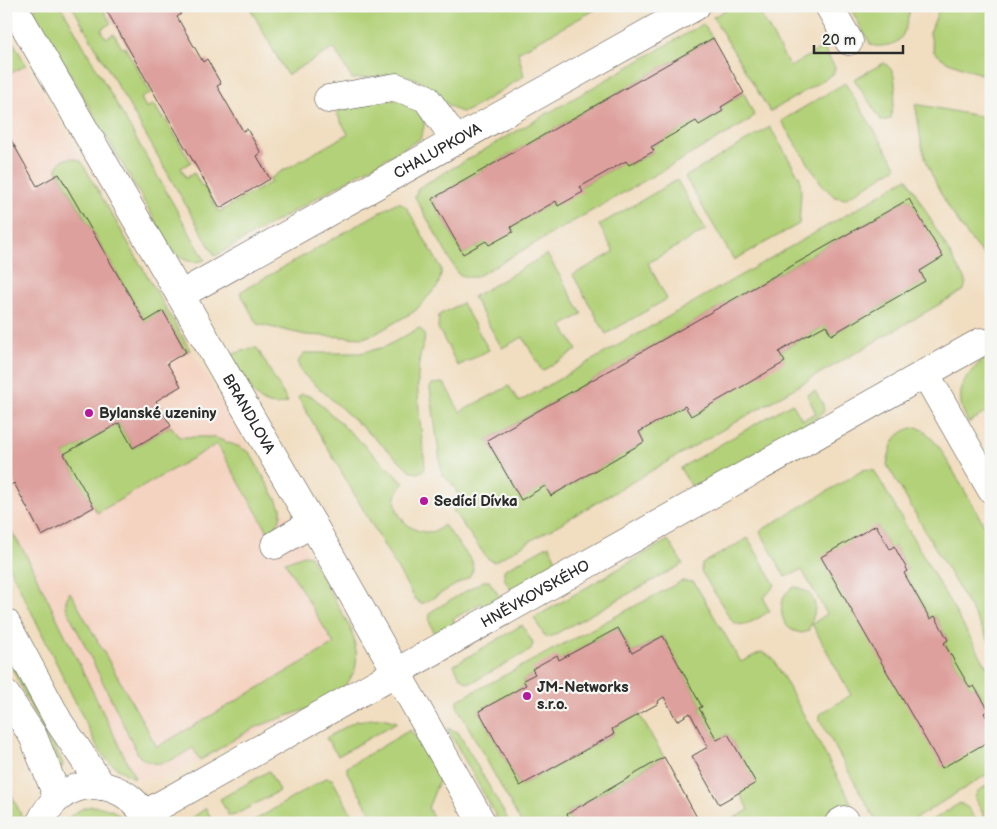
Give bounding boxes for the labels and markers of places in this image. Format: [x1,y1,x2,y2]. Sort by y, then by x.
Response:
place label: Bylanské uzeniny [99,404,217,423]
marker: Bylanské uzeniny [83,407,95,419]
place label: Sedící Dívka [434,492,518,511]
marker: Sedící Dívka [418,495,430,507]
place label: JM-Networks s.r.o. [537,678,629,714]
marker: JM-Networks s.r.o. [521,690,533,702]

